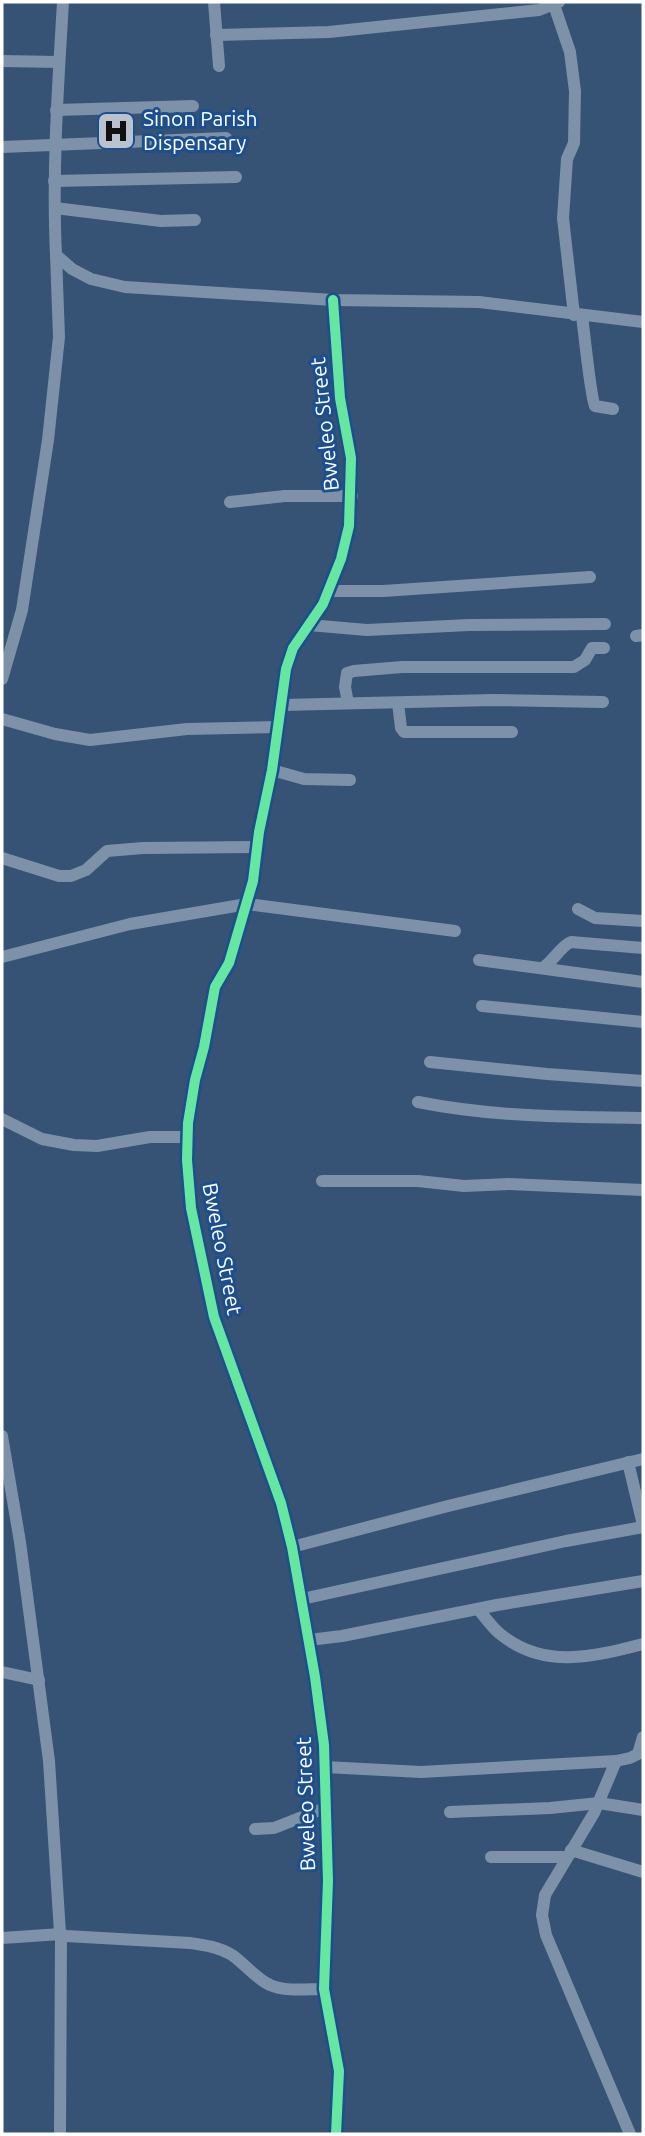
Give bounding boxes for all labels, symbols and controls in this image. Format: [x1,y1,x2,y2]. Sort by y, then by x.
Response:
place label: Sinon Parish Dispensary [143,106,258,154]
hospital icon: Sinon Parish Dispensary [95,110,137,152]
street label: Bweleo Street [305,356,343,492]
street label: Bweleo Street [198,1181,248,1317]
street label: Bweleo Street [291,1737,319,1871]

